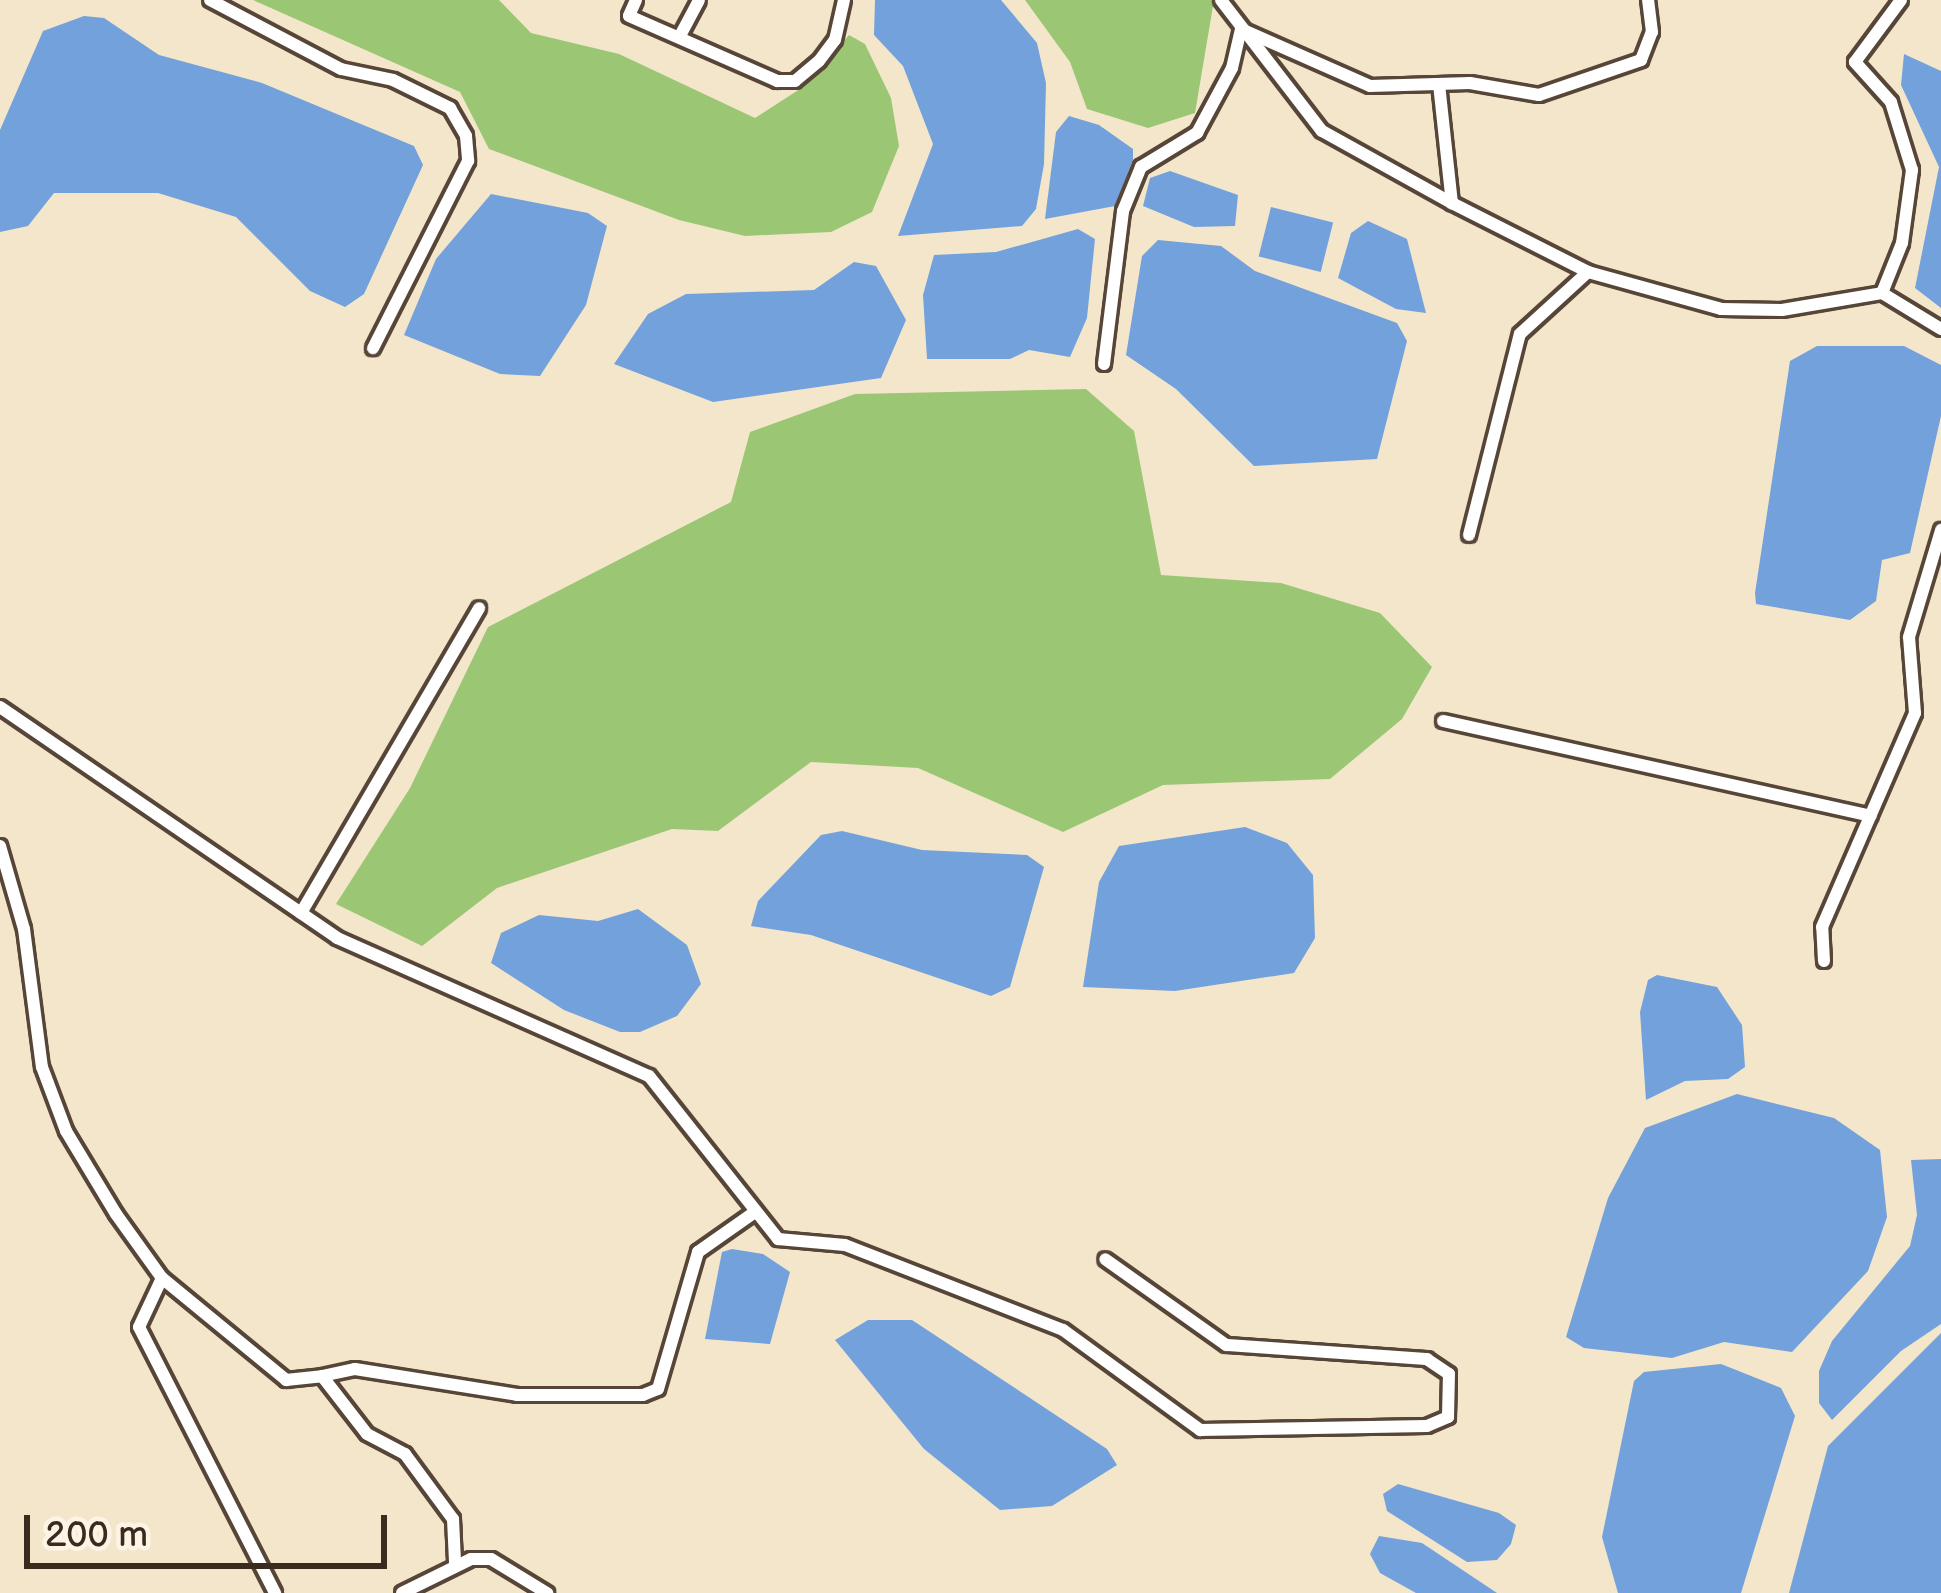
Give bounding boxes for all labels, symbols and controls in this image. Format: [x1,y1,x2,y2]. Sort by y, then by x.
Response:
scale bar [30,1491,393,1565]
text: 200 m [45,1514,148,1557]

